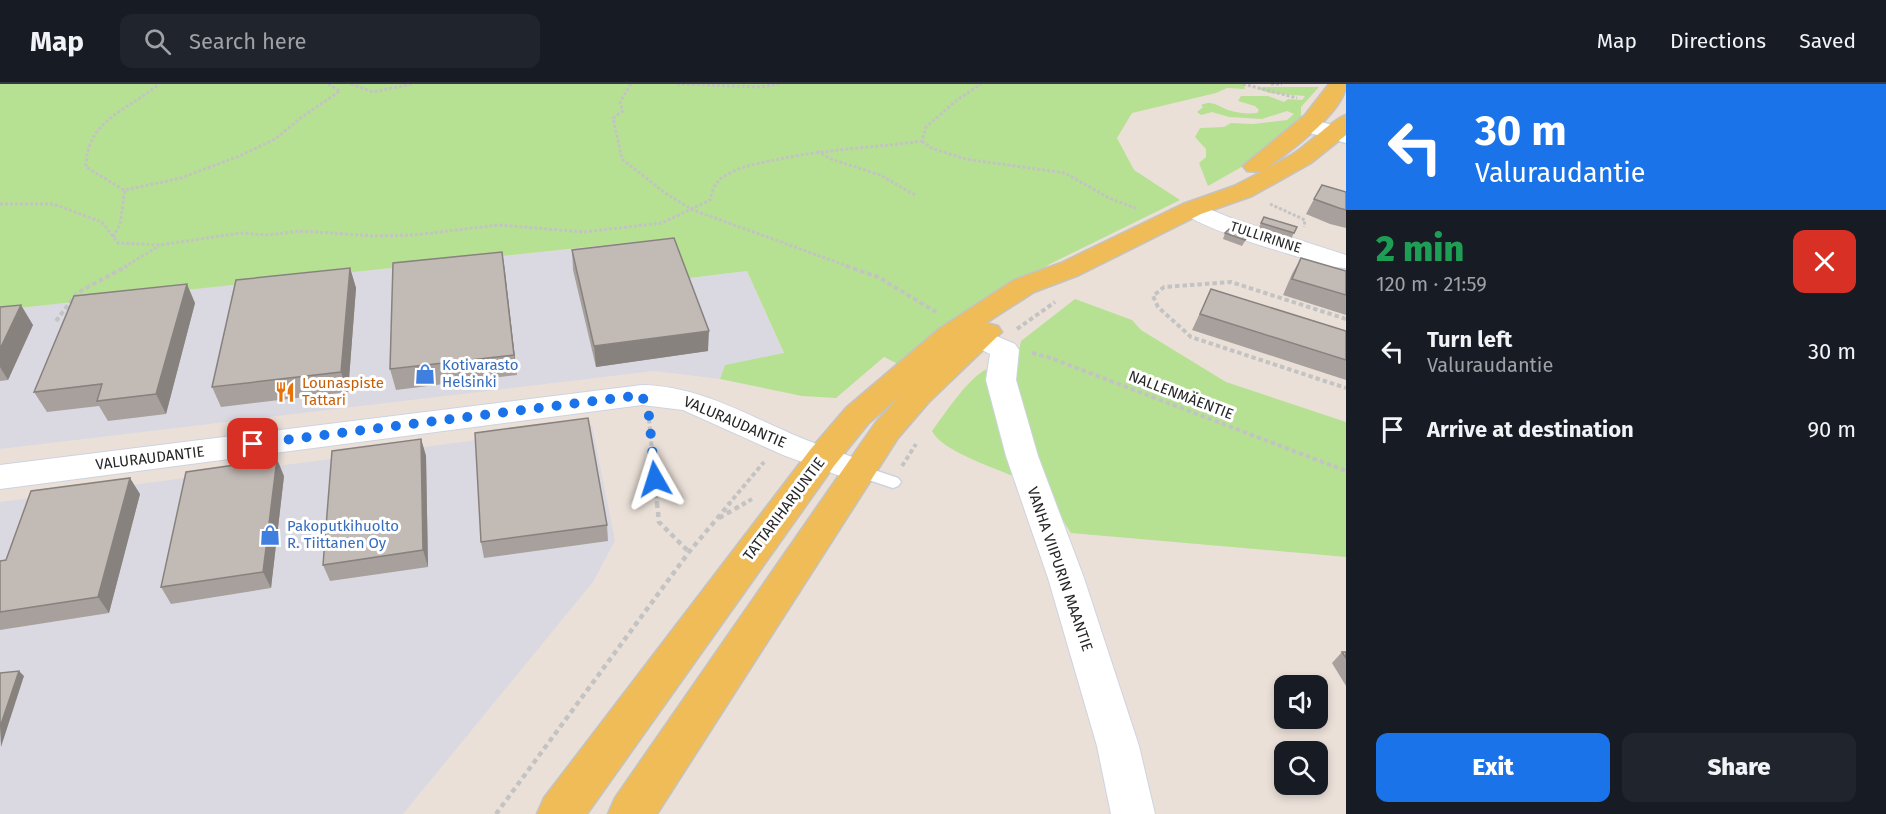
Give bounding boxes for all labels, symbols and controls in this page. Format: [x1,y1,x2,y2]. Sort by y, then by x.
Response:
search box [120,14,540,68]
text: Map [30,25,84,58]
icon: search [141,25,174,58]
text: Search here [189,28,307,55]
text: Map [1597,28,1637,54]
text: Directions [1670,28,1766,54]
text: Saved [1799,28,1856,54]
text: 30 m [1475,106,1567,156]
icon: left [1376,108,1454,186]
text: Valuraudantie [1475,157,1646,189]
street label: TULLIRINNE [1228,218,1304,257]
text: 2 min [1376,227,1464,271]
button: close [1793,230,1856,293]
text: 120 m · 21:59 [1376,272,1487,296]
text: Turn left [1427,326,1512,353]
icon: left [1376,335,1409,368]
text: 30 m [1808,338,1856,365]
text: Valuraudantie [1427,353,1553,377]
place label: Kotivarasto Helsinki [442,356,519,391]
shop icon: Kotivarasto Helsinki [413,362,437,386]
street label: NALLENMÄENTIE [1126,367,1236,423]
place label: Lounaspiste Tattari [302,374,384,409]
restaurant icon: Lounaspiste Tattari [273,380,297,404]
street label: VALURAUDANTIE [681,392,789,452]
icon: arrive [1376,413,1409,446]
text: Arrive at destination [1427,416,1634,443]
text: 90 m [1807,416,1856,443]
pin [227,418,278,469]
icon: arrive [236,427,269,460]
street label: VALURAUDANTIE [94,442,206,474]
position arrow [623,447,687,511]
street label: TATTARIHARJUNTIE [739,454,829,564]
street label: VANHA VIIPURIN MAANTIE [1023,484,1097,654]
place label: Pakoputkihuolto R. Tiittanen Oy [287,517,399,552]
shop icon: Pakoputkihuolto R. Tiittanen Oy [258,523,282,547]
map controls [1274,675,1328,795]
button: sound [1274,675,1328,729]
button: Exit [1376,733,1610,802]
button: Share [1622,733,1856,802]
button: search [1274,741,1328,795]

